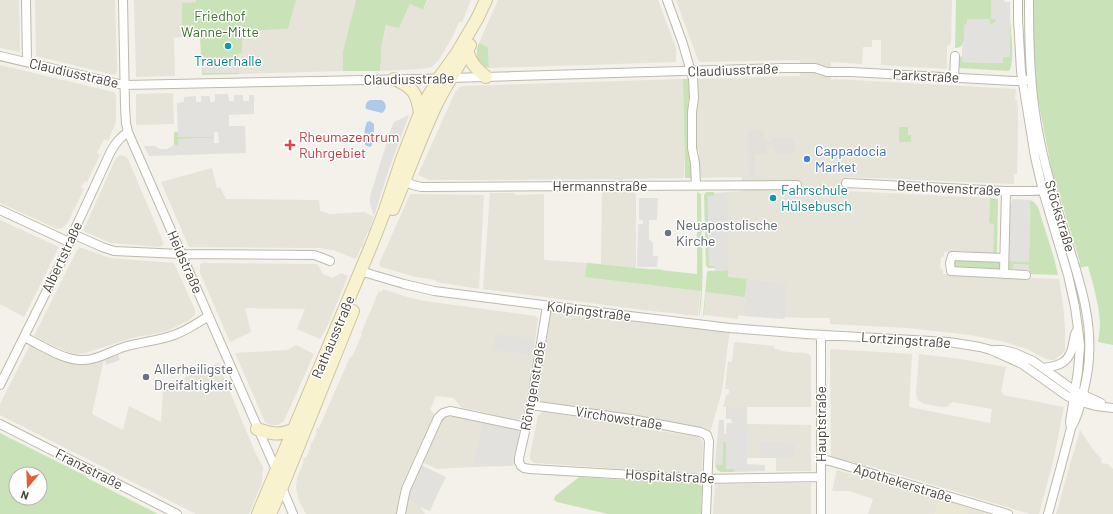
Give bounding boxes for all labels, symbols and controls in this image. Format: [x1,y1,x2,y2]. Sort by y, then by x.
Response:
park label: Friedhof Wanne-Mitte [181,7,259,40]
marker: Trauerhalle [223,41,233,51]
place label: Trauerhalle [194,52,262,69]
street label: Claudiusstraße [28,54,120,91]
street label: Claudiusstraße [687,59,779,80]
street label: Parkstraße [892,65,960,86]
street label: Claudiusstraße [363,69,455,88]
place label: Rheumazentrum Ruhrgebiet [299,128,399,161]
marker: Rheumazentrum Ruhrgebiet [284,139,296,151]
place label: Cappadocia Market [815,142,886,175]
marker: Cappadocia Market [802,154,812,164]
street label: Beethovenstraße [897,176,1002,199]
street label: Hermannstraße [553,177,647,194]
street label: Stöckstraße [1042,178,1079,254]
place label: Fahrschule Hülsebusch [781,181,852,214]
marker: Fahrschule Hülsebusch [768,193,778,203]
place label: Neuapostolische Kirche [676,216,778,249]
street label: Albertstraße [38,219,85,295]
street label: Heidstraße [164,228,207,296]
marker: Neuapostolische Kirche [663,228,673,238]
street label: Rathausstraße [307,293,358,381]
street label: Kolpingstraße [546,297,632,324]
street label: Lortzingstraße [861,328,952,351]
street label: Röntgenstraße [516,340,549,432]
place label: Allerheiligste Dreifaltigkeit [154,360,233,393]
marker: Allerheiligste Dreifaltigkeit [141,372,151,382]
street label: Hauptstraße [812,386,829,462]
street label: Virchowstraße [574,402,664,433]
street label: Franzstraße [53,444,126,493]
street label: Apothekerstraße [852,459,955,506]
street label: Hospitalstraße [625,465,715,486]
north arrow [8,466,48,506]
text: N [19,489,30,503]

